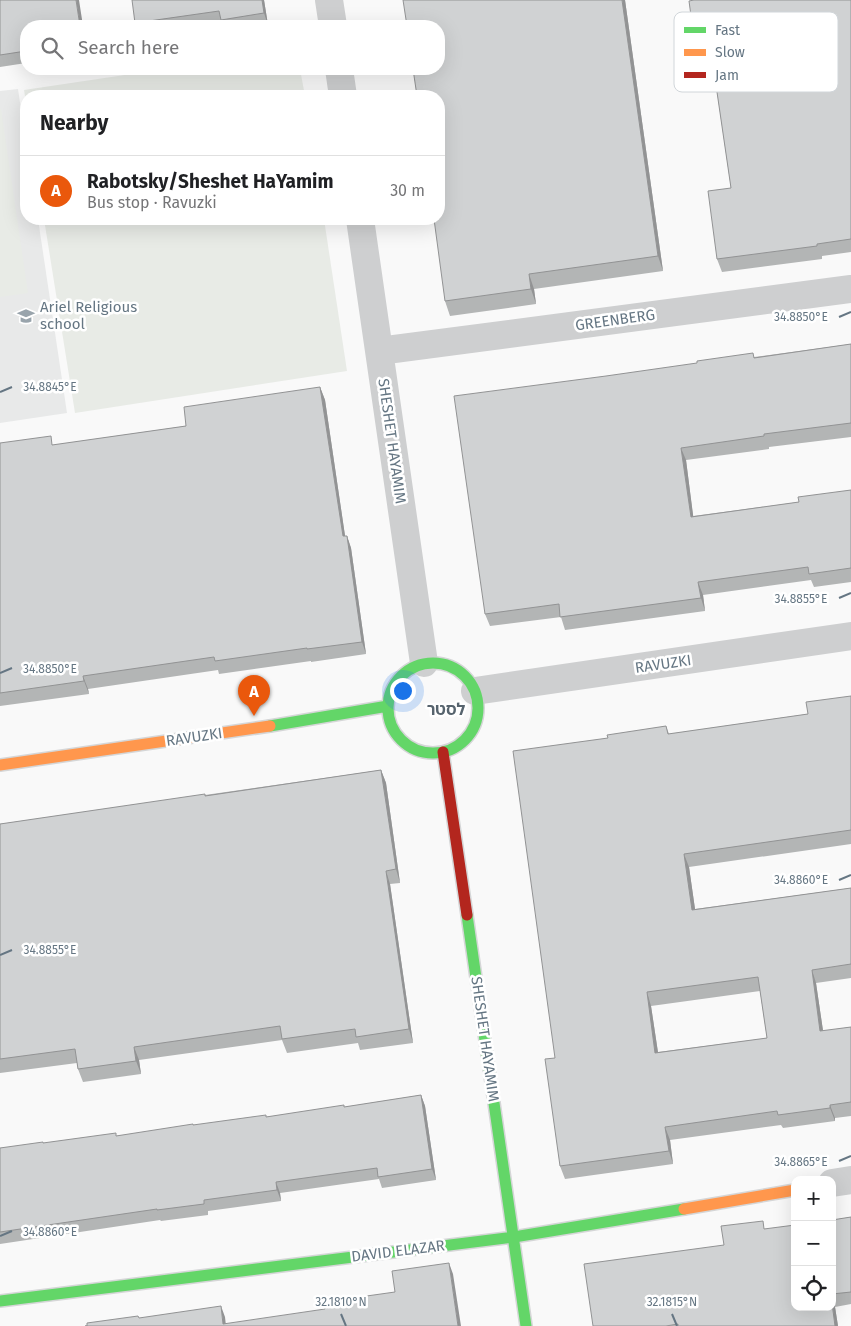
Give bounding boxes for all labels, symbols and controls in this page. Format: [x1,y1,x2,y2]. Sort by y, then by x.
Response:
legend [674,12,838,92]
search box [20,20,445,75]
text: Fast [715,22,741,39]
icon: search [38,34,66,62]
text: Search here [78,36,179,59]
text: Slow [715,44,745,61]
text: Jam [715,67,739,84]
text: Nearby [40,110,108,136]
text: Rabotsky/Sheshet HaYamim [87,170,334,193]
text: A [51,181,61,200]
text: 30 m [390,181,425,200]
text: Bus stop · Ravuzki [87,193,217,212]
place label: Ariel Religious school [40,298,137,333]
street label: GREENBERG [574,305,656,335]
school or university icon: Ariel Religious school [16,306,36,326]
text: 34.8850°E [774,310,828,324]
street label: SHESHET HAYAMIM [374,377,410,505]
text: 34.8845°E [23,380,77,394]
text: 34.8855°E [775,592,827,606]
street label: RAVUZKI [634,651,692,677]
text: 34.8850°E [23,662,77,676]
pin: A [238,675,270,716]
your location [390,678,416,704]
district label: לסטר [427,700,465,719]
street label: RAVUZKI [165,724,223,750]
text: 34.8860°E [774,873,828,887]
text: 34.8855°E [24,943,76,957]
street label: SHESHET HAYAMIM [467,975,503,1103]
text: 34.8865°E [774,1155,828,1169]
map controls [791,1176,836,1311]
button: + [791,1176,836,1221]
button: − [791,1221,836,1266]
text: 34.8860°E [23,1225,77,1239]
street label: DAVID ELAZAR [350,1236,446,1266]
button: locate [791,1266,836,1311]
text: 32.1810°N [315,1295,367,1309]
text: 32.1815°N [647,1295,697,1309]

